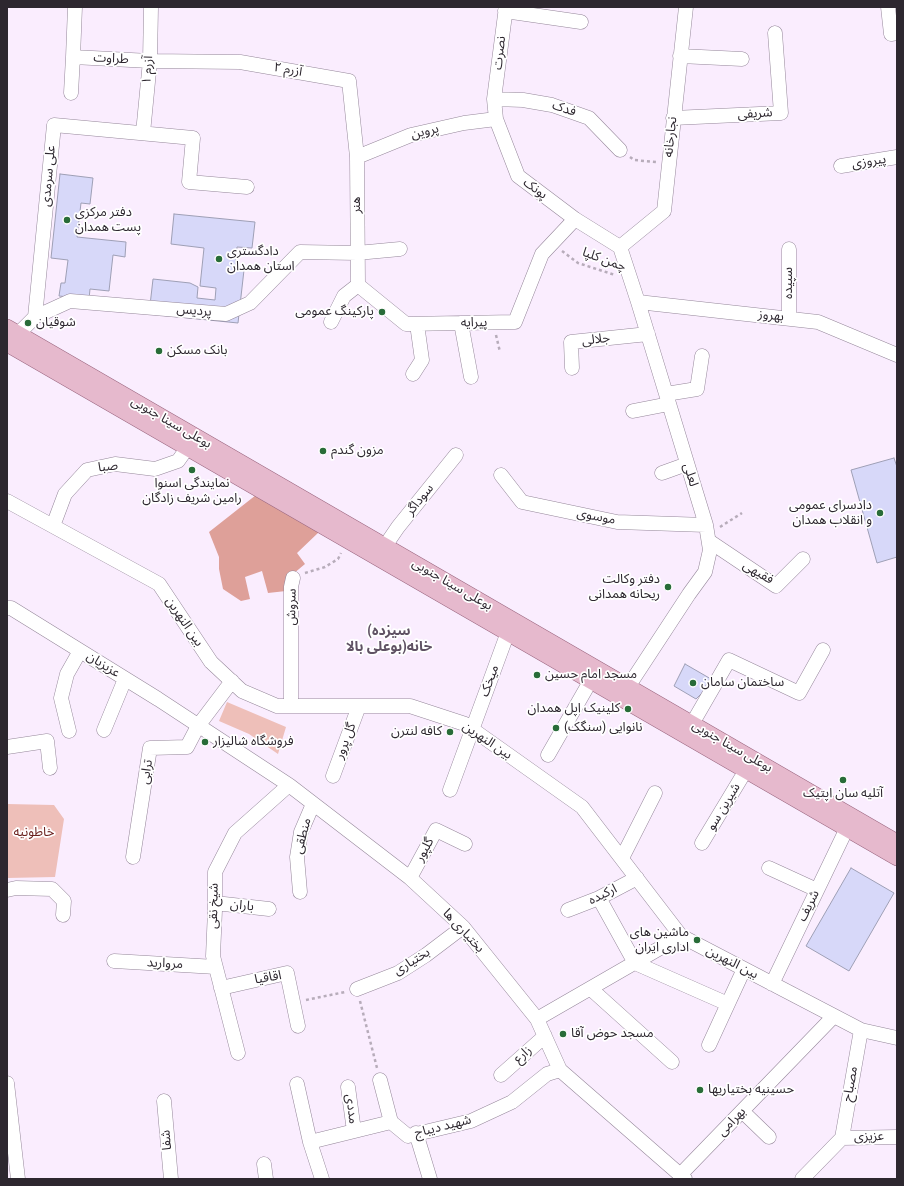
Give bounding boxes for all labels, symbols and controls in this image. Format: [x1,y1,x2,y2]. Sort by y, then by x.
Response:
street label: نصرت [490,35,510,71]
street label: طراوت [93,50,129,68]
street label: آزرم ۱ [139,55,157,85]
street label: آزرم ۲ [272,60,304,80]
street label: فدک [550,98,578,120]
street label: شریفی [737,105,773,123]
street label: نجارخانه [661,116,681,158]
street label: پروین [409,121,441,143]
street label: علی سرمدی [39,145,59,207]
street label: پیروزی [851,152,887,172]
street label: پونک [520,175,550,203]
street label: هنر [349,196,365,214]
place label: دفتر مرکزی پست همدان [75,205,141,236]
marker: دفتر مرکزی پست همدان [62,215,72,225]
place label: دادگستری استان همدان [227,244,295,275]
street label: چمن کلپا [580,245,628,275]
marker: دادگستری استان همدان [214,254,224,264]
street label: سپیده [781,267,797,299]
street label: پردیس [176,302,212,320]
place label: پارکینگ عمومی [295,304,374,320]
marker: پارکینگ عمومی [377,307,387,317]
street label: بهروز [757,307,785,325]
place label: شوقیان [36,315,76,331]
street label: پیرایه [460,315,488,331]
marker: شوقیان [23,318,33,328]
street label: جلالی [581,331,611,349]
place label: بانک مسکن [167,343,227,359]
marker: بانک مسکن [154,346,164,356]
street label: بوعلی سینا جنوبی [128,394,214,452]
place label: مزون گندم [331,443,384,459]
marker: مزون گندم [318,446,328,456]
street label: صبا [97,458,119,476]
street label: لعلی [679,461,701,489]
marker: نمایندگی اسنوا رامین شریف زادگان [187,465,197,475]
place label: نمایندگی اسنوا رامین شریف زادگان [142,476,242,507]
street label: سوداگر [403,481,437,519]
place label: دادسرای عمومی و انقلاب همدان [789,498,872,529]
street label: موسوی [575,506,617,528]
marker: دادسرای عمومی و انقلاب همدان [875,508,885,518]
street label: بوعلی سینا جنوبی [409,556,495,614]
street label: فقیهی [740,558,776,588]
place label: دفتر وکالت ریحانه همدانی [589,572,660,603]
marker: دفتر وکالت ریحانه همدانی [663,582,673,592]
street label: سروش [284,588,300,626]
street label: بین النهرین [162,594,206,650]
district label: (سیزده خانه(بوعلی بالا [346,623,432,656]
street label: عزیزیان [83,649,123,681]
street label: میخک [477,663,503,699]
place label: مسجد امام حسین [545,667,637,683]
marker: مسجد امام حسین [532,670,542,680]
place label: ساختمان سامان [701,675,784,691]
marker: ساختمان سامان [688,678,698,688]
place label: کلینیک اپل همدان [528,701,620,717]
marker: کلینیک اپل همدان [623,704,633,714]
street label: بوعلی سینا جنوبی [689,718,775,776]
street label: بین النهرین [459,719,515,763]
place label: نانوایی (سنگک) [564,720,643,736]
street label: گل پرور [332,721,360,761]
marker: نانوایی (سنگک) [551,723,561,733]
place label: کافه لنترن [391,724,442,740]
marker: کافه لنترن [445,727,455,737]
place label: فروشگاه شالیزار [213,734,293,750]
marker: فروشگاه شالیزار [200,737,210,747]
street label: ترابی [137,758,157,786]
marker: آتلیه سان اپتیک [838,775,848,785]
street label: شیرین سو [704,780,744,834]
place label: آتلیه سان اپتیک [803,786,883,802]
street label: منطقی [291,816,315,856]
park label: خاطونیه [13,825,55,841]
street label: گلپور [412,835,438,865]
street label: ارکیده [586,881,620,909]
street label: شیخ نقی [206,883,222,929]
street label: شریف [795,888,823,924]
street label: باران [229,897,255,915]
street label: بختیاری ها [439,906,487,956]
place label: ماشین های اداری ایران [630,925,689,956]
marker: ماشین های اداری ایران [692,935,702,945]
street label: بین النهرین [703,943,761,983]
street label: بختیاری [391,945,433,979]
street label: مروارید [147,955,183,973]
street label: اقاقیا [253,968,283,988]
place label: مسجد حوض آقا [571,1026,653,1042]
marker: مسجد حوض آقا [558,1029,568,1039]
street label: زارع [511,1043,535,1067]
street label: مصباح [840,1065,862,1103]
place label: حسینیه بختیاریها [708,1082,794,1098]
marker: حسینیه بختیاریها [695,1085,705,1095]
street label: مددی [341,1093,361,1125]
street label: بهرامی [714,1104,750,1140]
street label: شهید دیباج [413,1112,473,1142]
street label: شفا [158,1129,176,1151]
street label: عزیزی [854,1129,884,1145]

